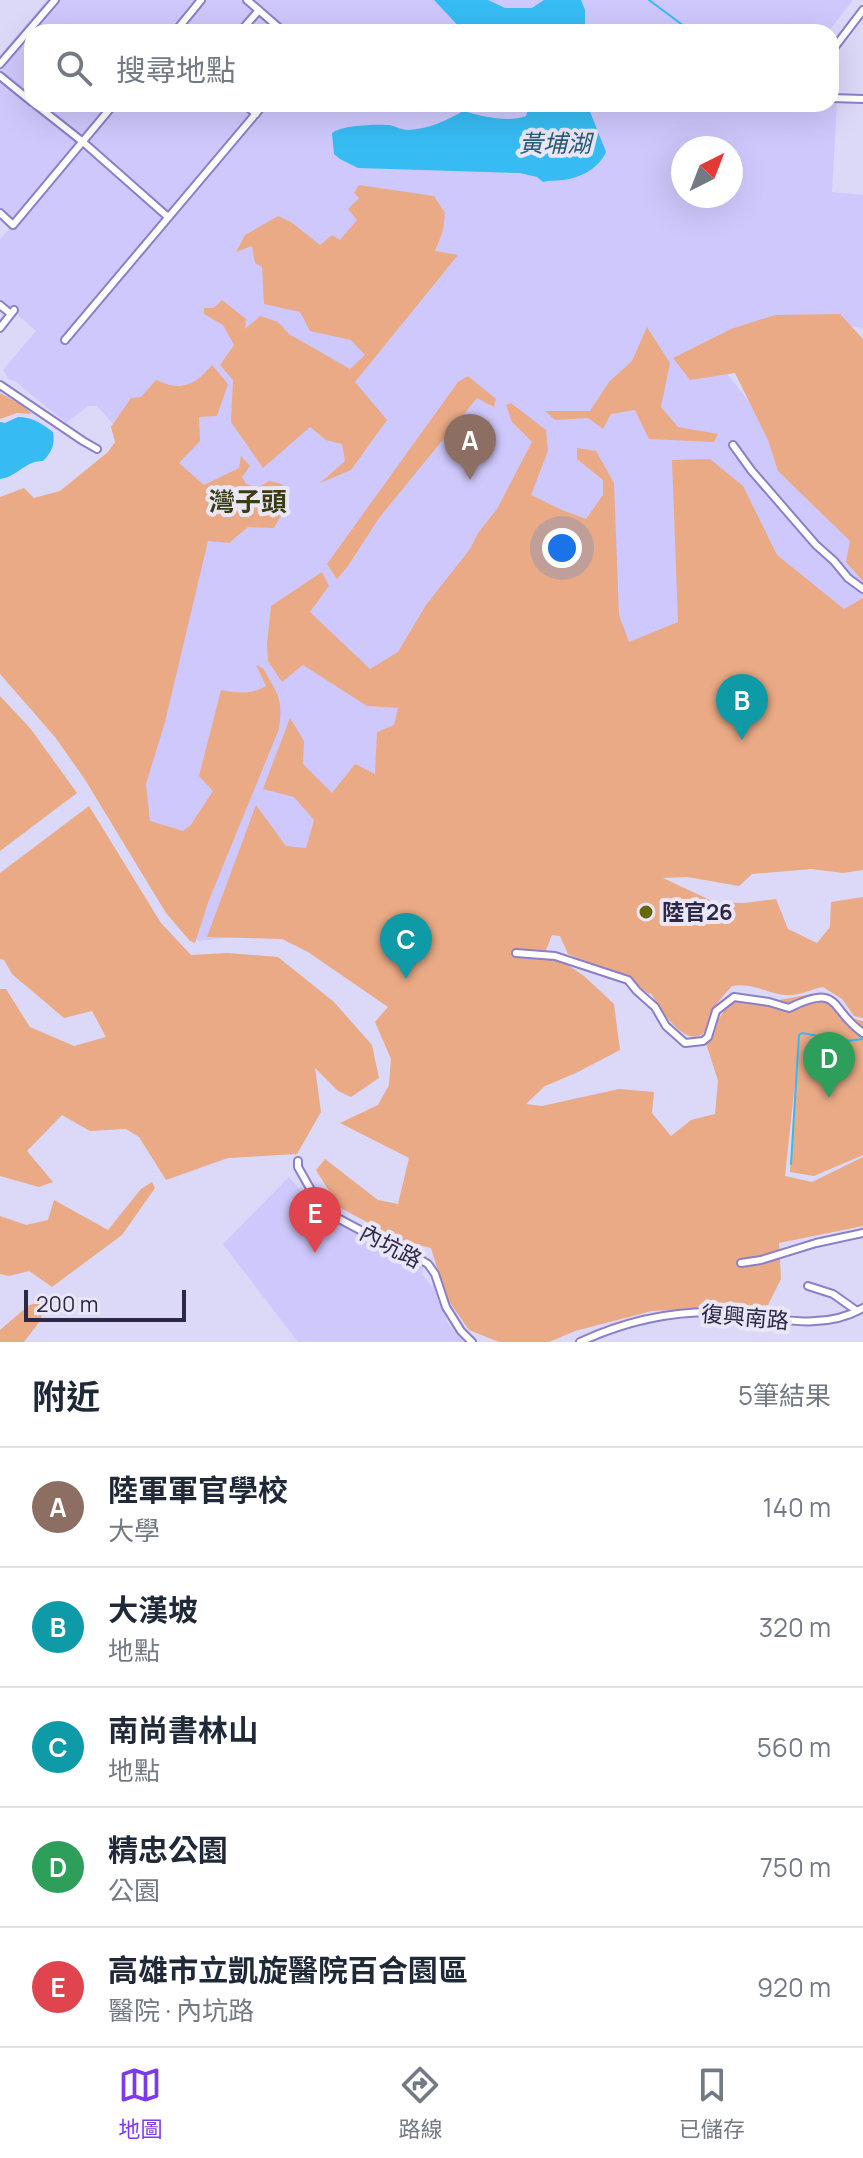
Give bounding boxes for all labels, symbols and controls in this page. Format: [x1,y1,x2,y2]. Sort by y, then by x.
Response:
search box [24,24,839,112]
icon: search [52,46,96,90]
text: 搜尋地點 [116,49,236,90]
water label: 黃埔湖 [519,126,595,159]
north arrow [671,136,743,208]
pin: A [444,414,496,480]
district label: 灣子頭 [209,483,287,519]
your location [542,528,582,568]
pin: B [716,674,768,740]
place label: 陸官26 [662,897,733,927]
marker: 陸官26 [637,903,655,921]
pin: C [380,913,432,979]
pin: D [803,1032,855,1098]
pin: E [289,1187,341,1253]
street label: 內坑路 [355,1217,427,1275]
scale bar [24,1286,186,1322]
text: 200 m [36,1289,98,1319]
street label: 復興南路 [700,1298,790,1336]
text: 附近 [32,1373,100,1419]
text: 5筆結果 [738,1377,831,1413]
text: 陸軍軍官學校 [108,1469,288,1510]
text: A [49,1489,67,1525]
text: 140 m [762,1489,831,1525]
text: 大學 [108,1512,160,1548]
text: 大漢坡 [108,1589,198,1630]
text: B [50,1609,66,1645]
text: 320 m [759,1609,831,1645]
text: 地點 [108,1632,160,1668]
text: 南尚書林山 [108,1709,258,1750]
text: C [48,1729,68,1765]
text: 560 m [757,1729,831,1765]
text: 地點 [108,1752,160,1788]
text: 精忠公園 [108,1829,228,1870]
text: D [49,1849,67,1885]
text: 750 m [760,1849,831,1885]
text: 公園 [108,1872,160,1908]
text: 高雄市立凱旋醫院百合園區 [108,1949,468,1990]
text: E [50,1969,66,2005]
text: 920 m [757,1969,831,2005]
text: 醫院 · 內坑路 [108,1992,254,2028]
tab: 地圖 [118,2063,162,2144]
tab: 路線 [398,2063,443,2144]
tab: 已儲存 [679,2063,745,2144]

